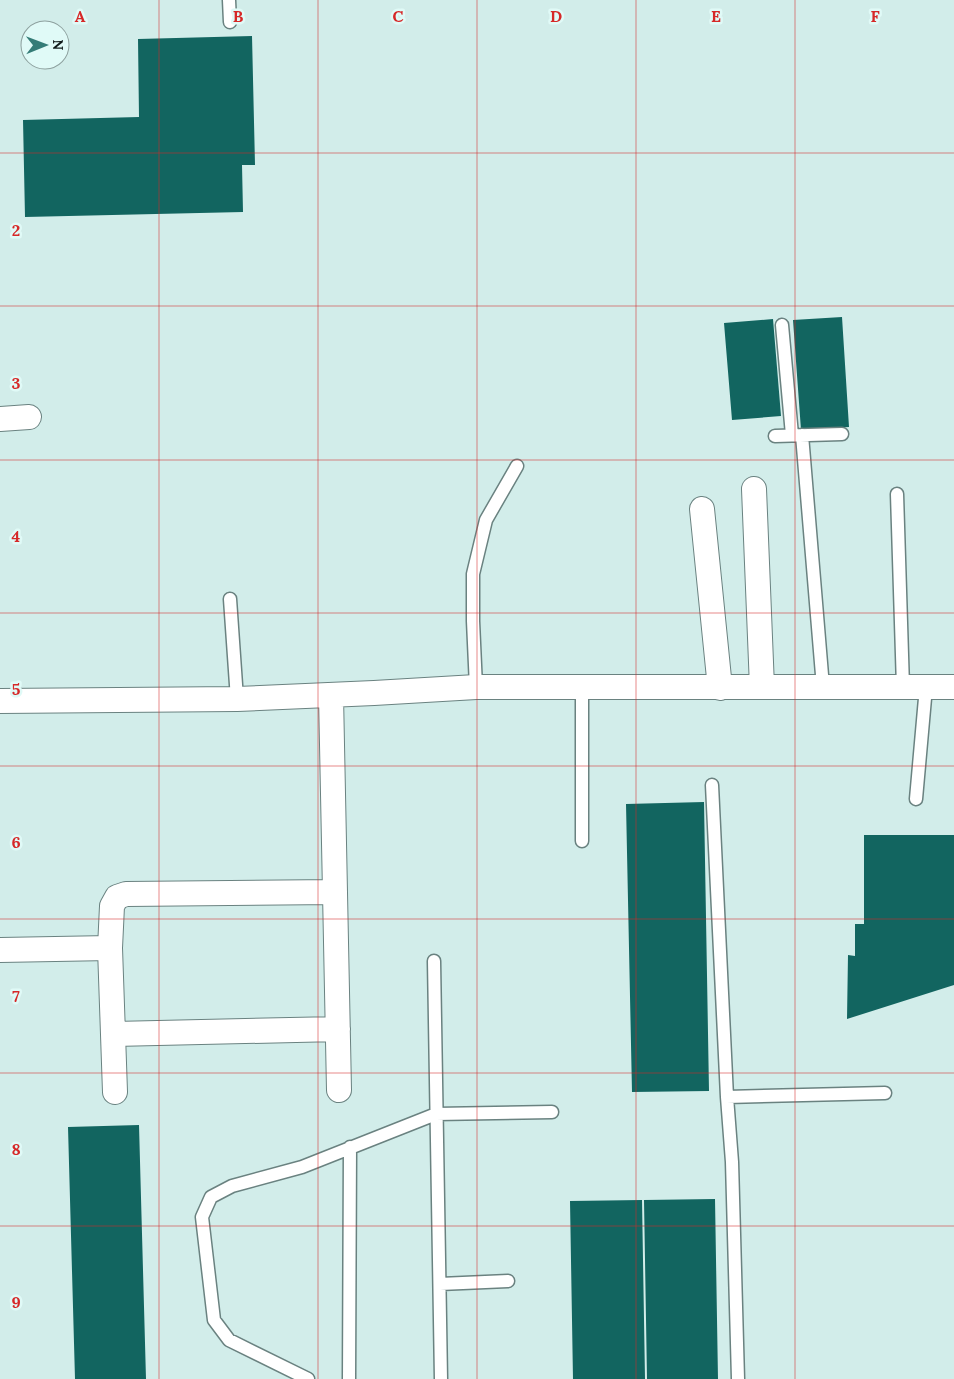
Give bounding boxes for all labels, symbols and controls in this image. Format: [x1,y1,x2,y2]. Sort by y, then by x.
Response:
text: A [75,6,86,26]
text: B [233,6,244,26]
text: C [392,6,404,26]
text: D [550,6,562,26]
text: E [711,6,721,26]
text: F [870,6,880,26]
north arrow [20,20,70,70]
text: N [49,39,67,51]
text: 2 [12,220,20,240]
text: 3 [12,373,21,393]
text: 4 [12,526,21,546]
text: 5 [12,679,21,699]
text: 6 [11,832,21,852]
text: 7 [12,986,20,1006]
text: 8 [11,1139,21,1159]
text: 9 [11,1292,21,1312]

